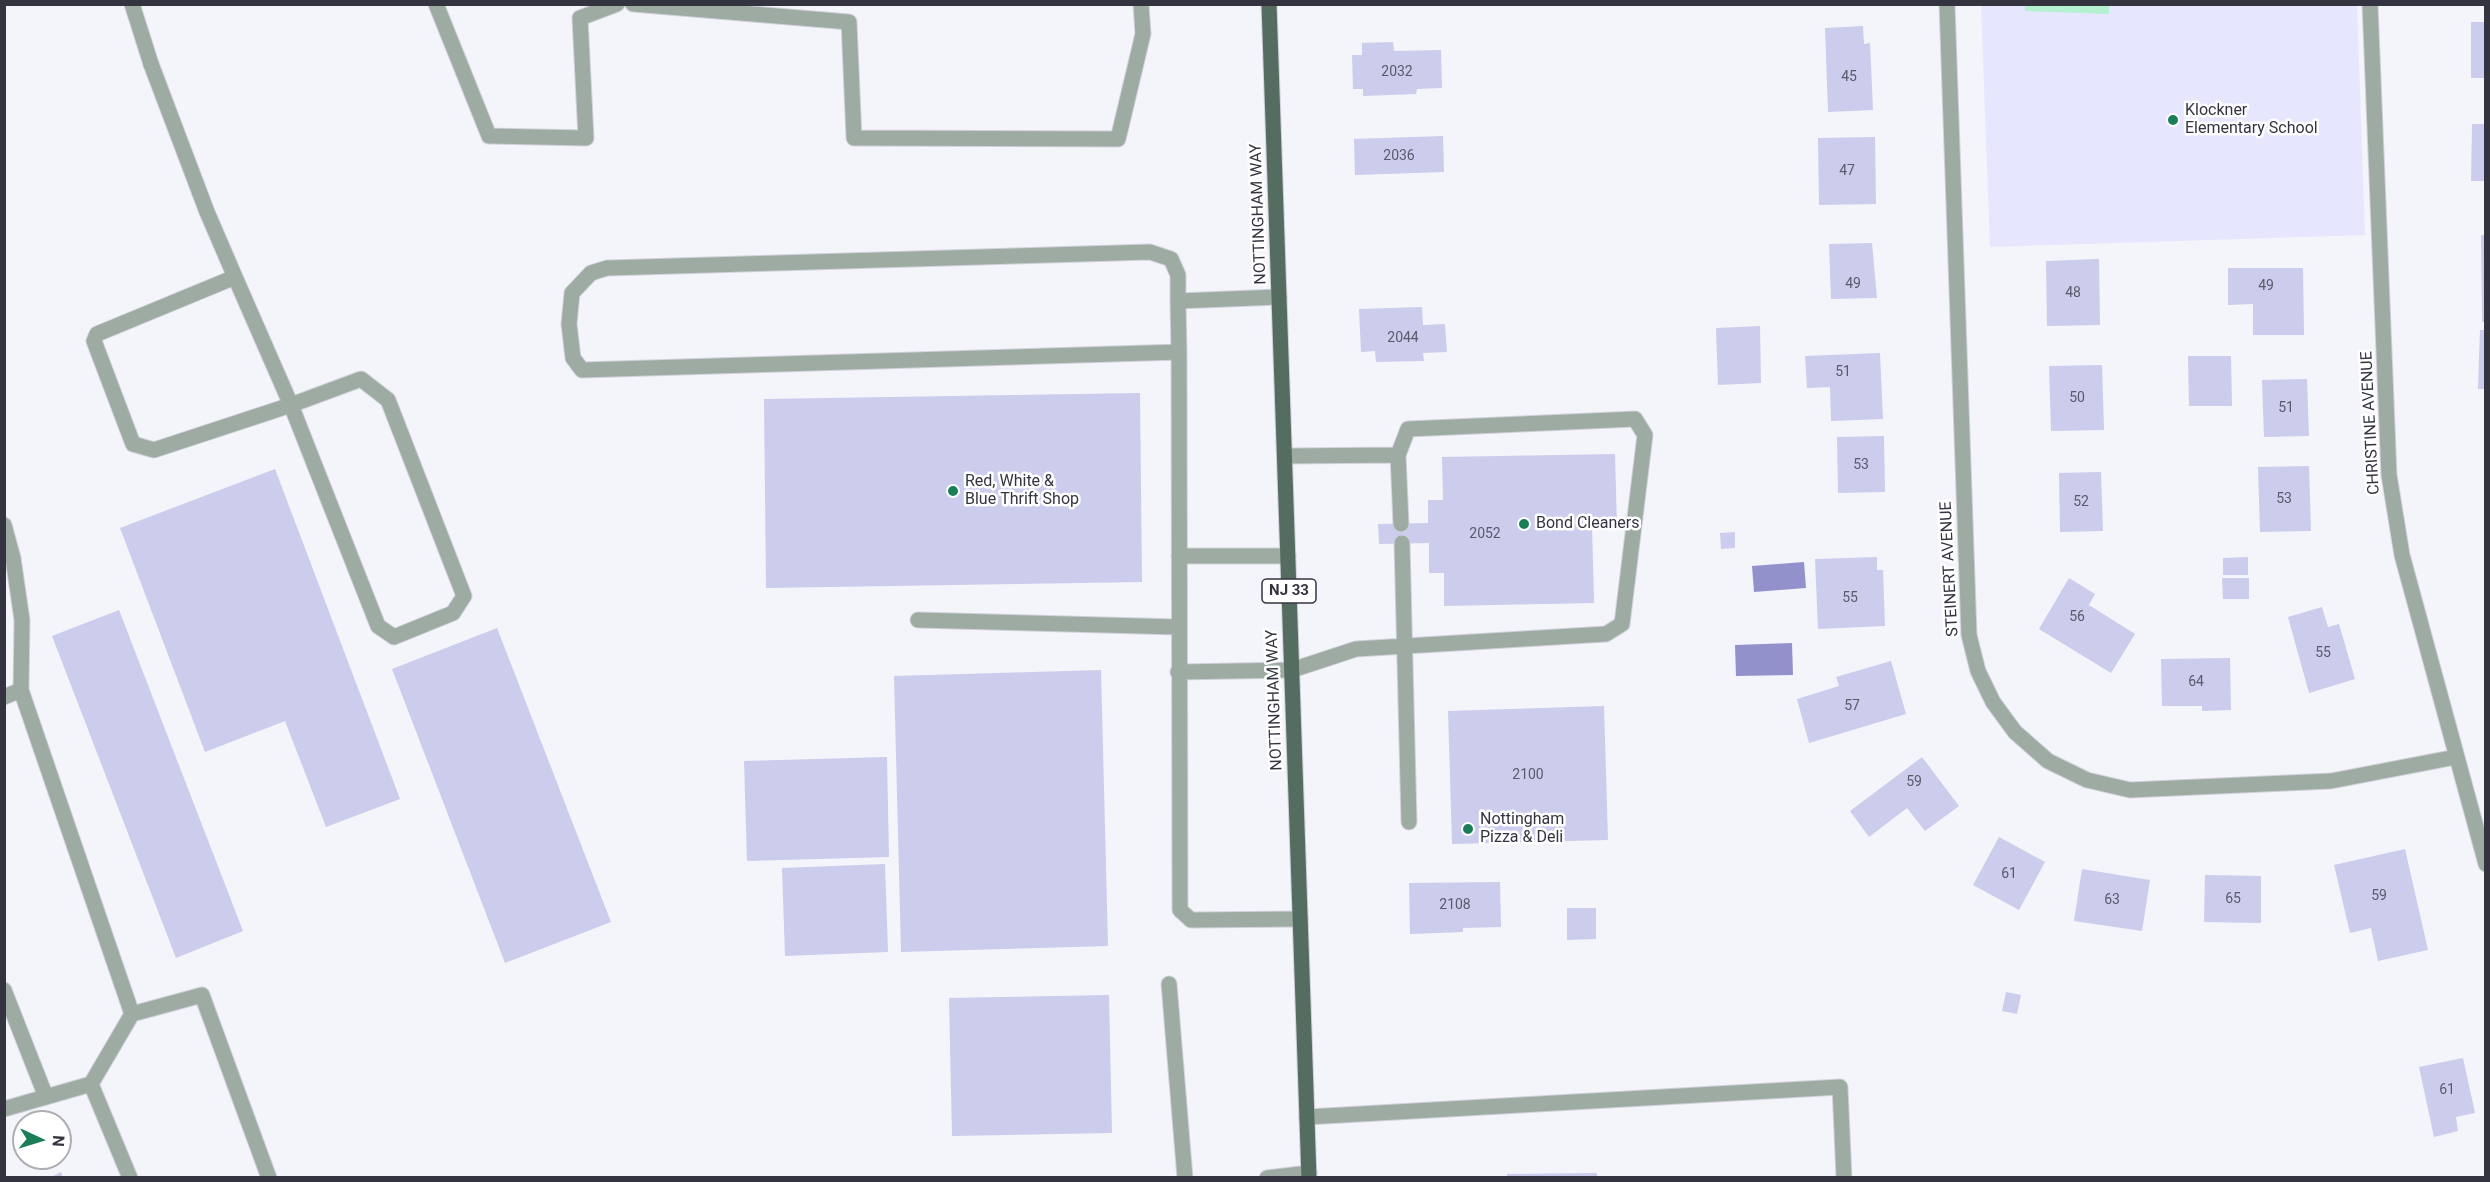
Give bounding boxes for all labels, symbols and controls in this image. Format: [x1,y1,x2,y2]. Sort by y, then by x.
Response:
house number: 2032 [1381,64,1413,80]
house number: 45 [1841,69,1857,85]
place label: Klockner Elementary School [2185,101,2318,139]
marker: Klockner Elementary School [2166,113,2180,127]
street label: NOTTINGHAM WAY [1247,143,1271,285]
house number: 2036 [1383,148,1415,164]
house number: 47 [1839,163,1855,179]
house number: 49 [1845,276,1861,292]
house number: 49 [2258,278,2274,294]
house number: 48 [2065,285,2081,301]
house number: 2044 [1387,330,1419,346]
street label: CHRISTINE AVENUE [2358,351,2384,495]
house number: 51 [1835,364,1851,380]
house number: 50 [2069,390,2085,406]
house number: 51 [2278,400,2294,416]
house number: 53 [1853,457,1869,473]
place label: Red, White & Blue Thrift Shop [965,472,1079,510]
marker: Red, White & Blue Thrift Shop [946,484,960,498]
house number: 53 [2276,491,2292,507]
house number: 52 [2073,494,2089,510]
street label: STEINERT AVENUE [1937,501,1963,637]
place label: Bond Cleaners [1536,514,1639,534]
marker: Bond Cleaners [1517,517,1531,531]
house number: 2052 [1469,526,1501,542]
road number: NJ 33 [1262,579,1316,603]
house number: 55 [1842,590,1858,606]
house number: 56 [2069,609,2085,625]
street label: NOTTINGHAM WAY [1263,629,1287,771]
house number: 55 [2315,645,2331,661]
house number: 64 [2188,674,2204,690]
house number: 57 [1844,698,1860,714]
house number: 2100 [1512,767,1544,783]
house number: 59 [1906,774,1922,790]
place label: Nottingham Pizza & Deli [1480,810,1564,848]
marker: Nottingham Pizza & Deli [1461,822,1475,836]
house number: 61 [2001,866,2017,882]
house number: 59 [2371,888,2387,904]
house number: 65 [2225,891,2241,907]
house number: 63 [2104,892,2120,908]
house number: 2108 [1439,897,1471,913]
house number: 61 [2439,1082,2455,1098]
north arrow [12,1110,72,1170]
text: N [49,1135,68,1147]

